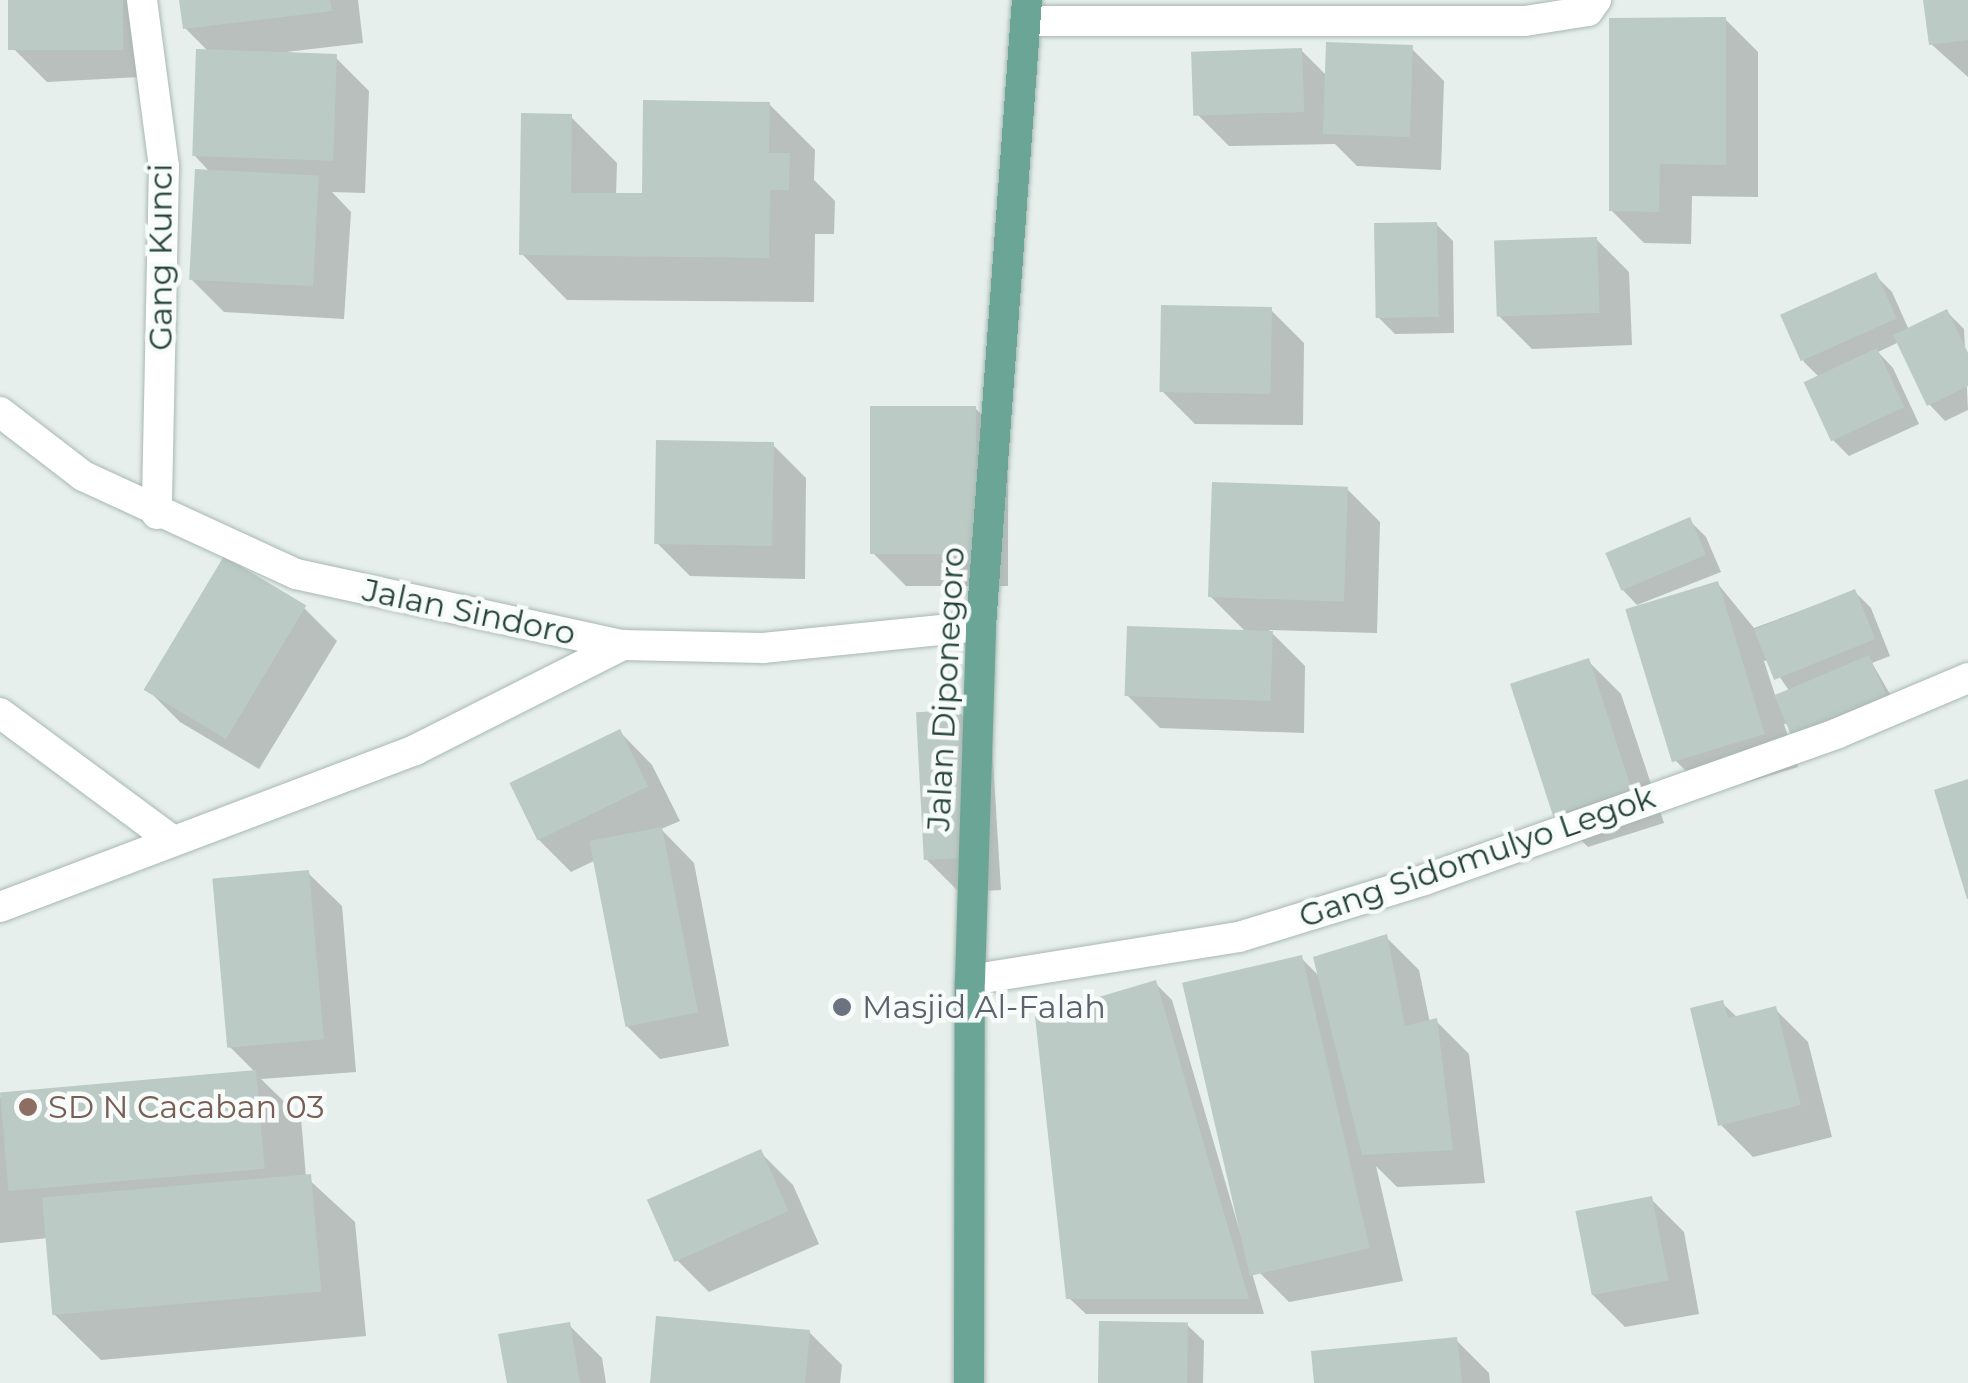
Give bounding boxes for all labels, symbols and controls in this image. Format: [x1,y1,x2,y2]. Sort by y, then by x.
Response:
street label: Gang Kunci [142,163,180,351]
street label: Jalan Diponegoro [919,546,973,832]
street label: Jalan Sindoro [359,571,579,653]
street label: Gang Sidomulyo Legok [1294,778,1660,936]
place label: Masjid Al-Falah [862,988,1106,1026]
marker: Masjid Al-Falah [831,996,853,1018]
place label: SD N Cacaban 03 [48,1088,325,1126]
marker: SD N Cacaban 03 [17,1096,39,1118]

